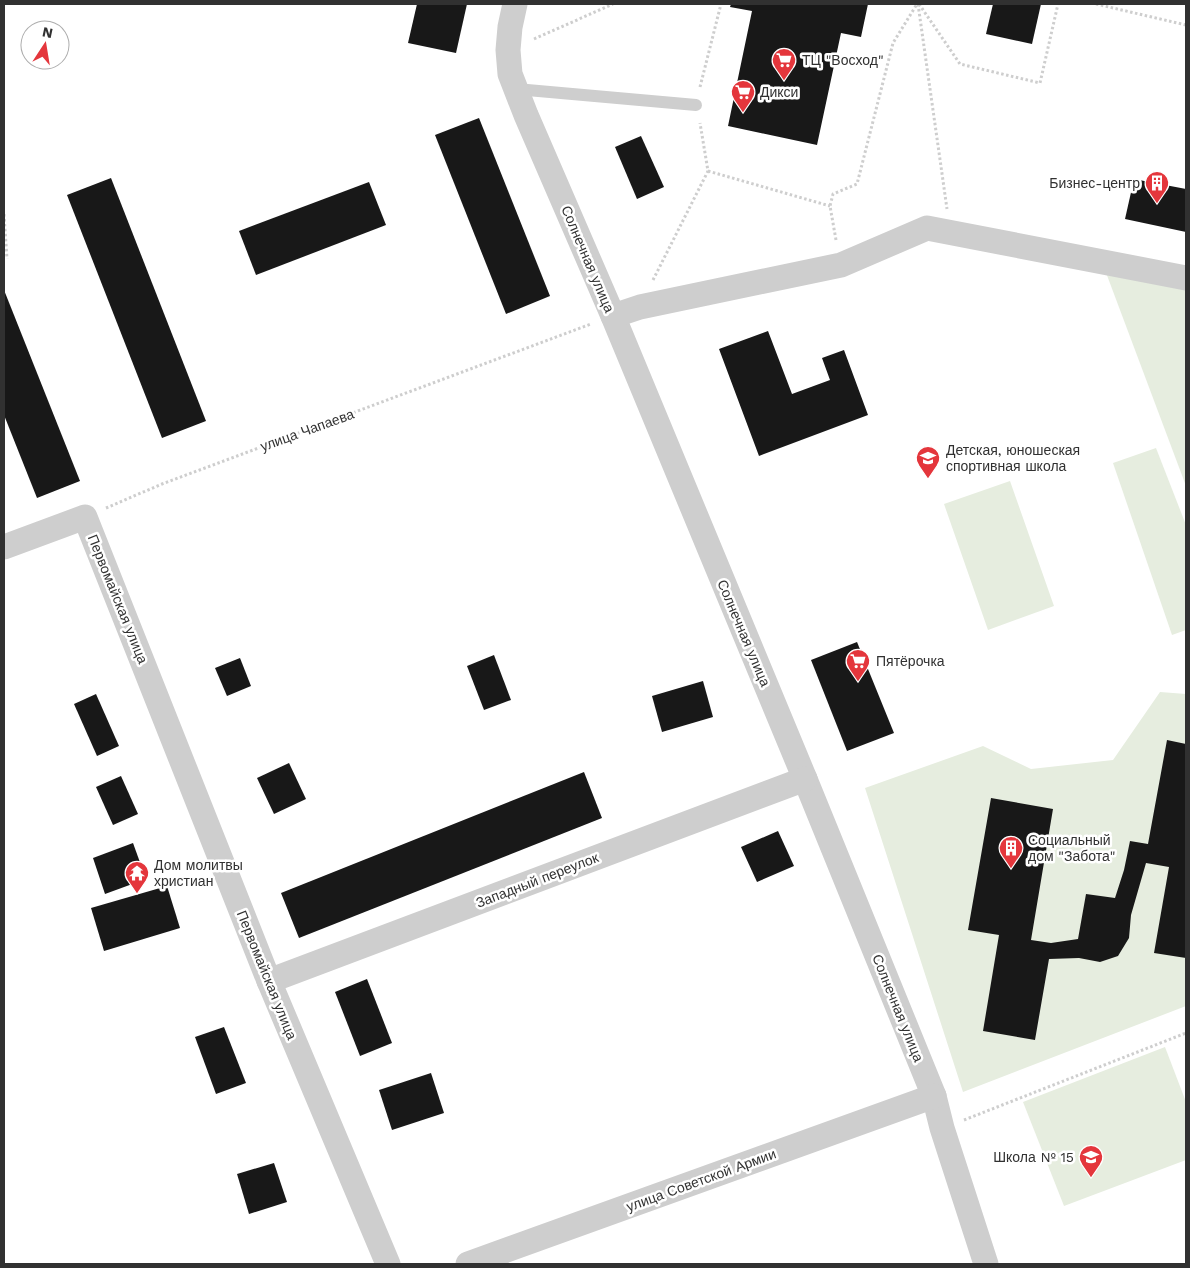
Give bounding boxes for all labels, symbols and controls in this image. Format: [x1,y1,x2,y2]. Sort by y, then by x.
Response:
north arrow [20,20,70,70]
text: N [41,23,54,41]
supermarket icon: ТЦ "Восход" [771,47,797,81]
place label: ТЦ "Восход" [802,52,884,68]
supermarket icon: Дикси [730,79,756,113]
place label: Дикси [760,84,798,100]
building icon: Бизнес-центр [1144,170,1170,204]
place label: Бизнес-центр [1049,175,1140,191]
street label: Солнечная улица [558,203,618,315]
street label: улица Чапаева [258,406,356,454]
place label: Детская, юношеская спортивная школа [946,442,1080,474]
school or university icon: Детская, юношеская спортивная школа [915,445,941,479]
street label: Первомайская улица [85,532,151,666]
street label: Солнечная улица [714,577,774,689]
supermarket icon: Пятёрочка [845,648,871,682]
place label: Пятёрочка [876,653,945,669]
place label: Социальный дом "Забота" [1028,832,1115,864]
building icon: Социальный дом "Забота" [998,835,1024,869]
street label: Западный переулок [474,849,601,911]
place label: Дом молитвы христиан [154,857,243,889]
temple icon: Дом молитвы христиан [124,860,150,894]
street label: Первомайская улица [234,908,300,1042]
street label: Солнечная улица [869,952,927,1064]
school or university icon: Школа № 15 [1078,1144,1104,1178]
street label: улица Советской Армии [624,1145,778,1215]
place label: Школа № 15 [993,1149,1074,1165]

